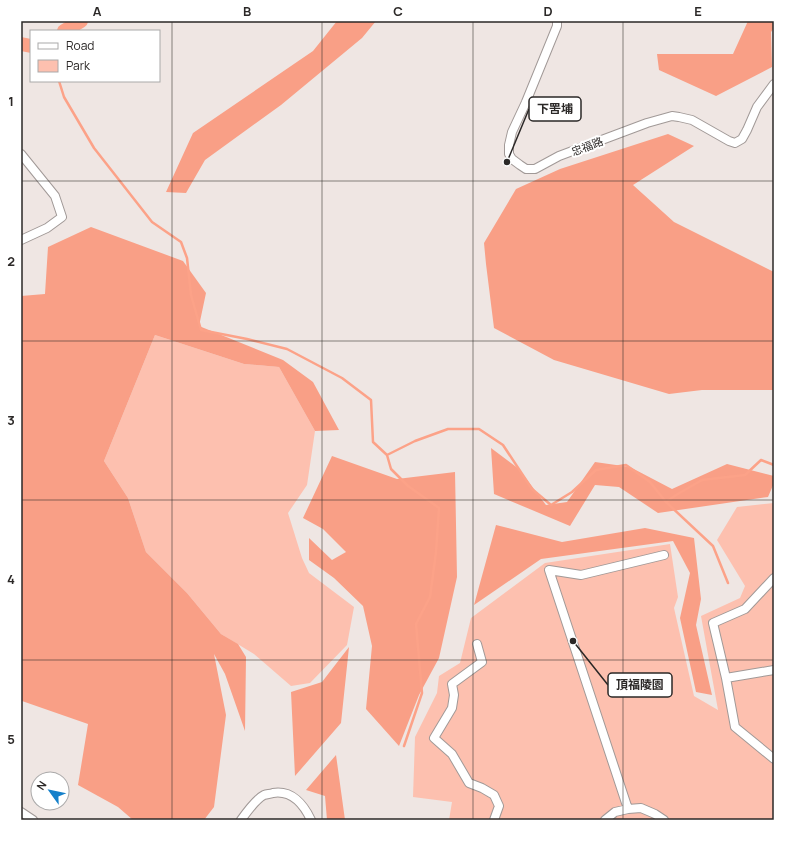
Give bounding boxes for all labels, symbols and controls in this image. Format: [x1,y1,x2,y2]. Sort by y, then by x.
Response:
text: A [93,2,102,20]
text: B [243,2,251,20]
text: C [393,2,403,20]
text: D [543,2,553,20]
text: E [694,2,702,20]
legend [30,30,160,82]
text: Road [66,37,94,54]
text: Park [66,57,91,74]
text: 1 [8,92,14,110]
callout: 下罟埔 [529,97,581,121]
text: 下罟埔 [537,100,573,117]
street label: 忠福路 [569,133,605,159]
text: 2 [7,252,15,270]
text: 3 [7,411,15,429]
text: 4 [7,570,15,588]
callout: 頂福陵園 [608,673,672,697]
text: 頂福陵園 [616,676,664,693]
text: 5 [7,730,15,748]
north arrow [30,771,70,811]
text: N [33,778,50,793]

